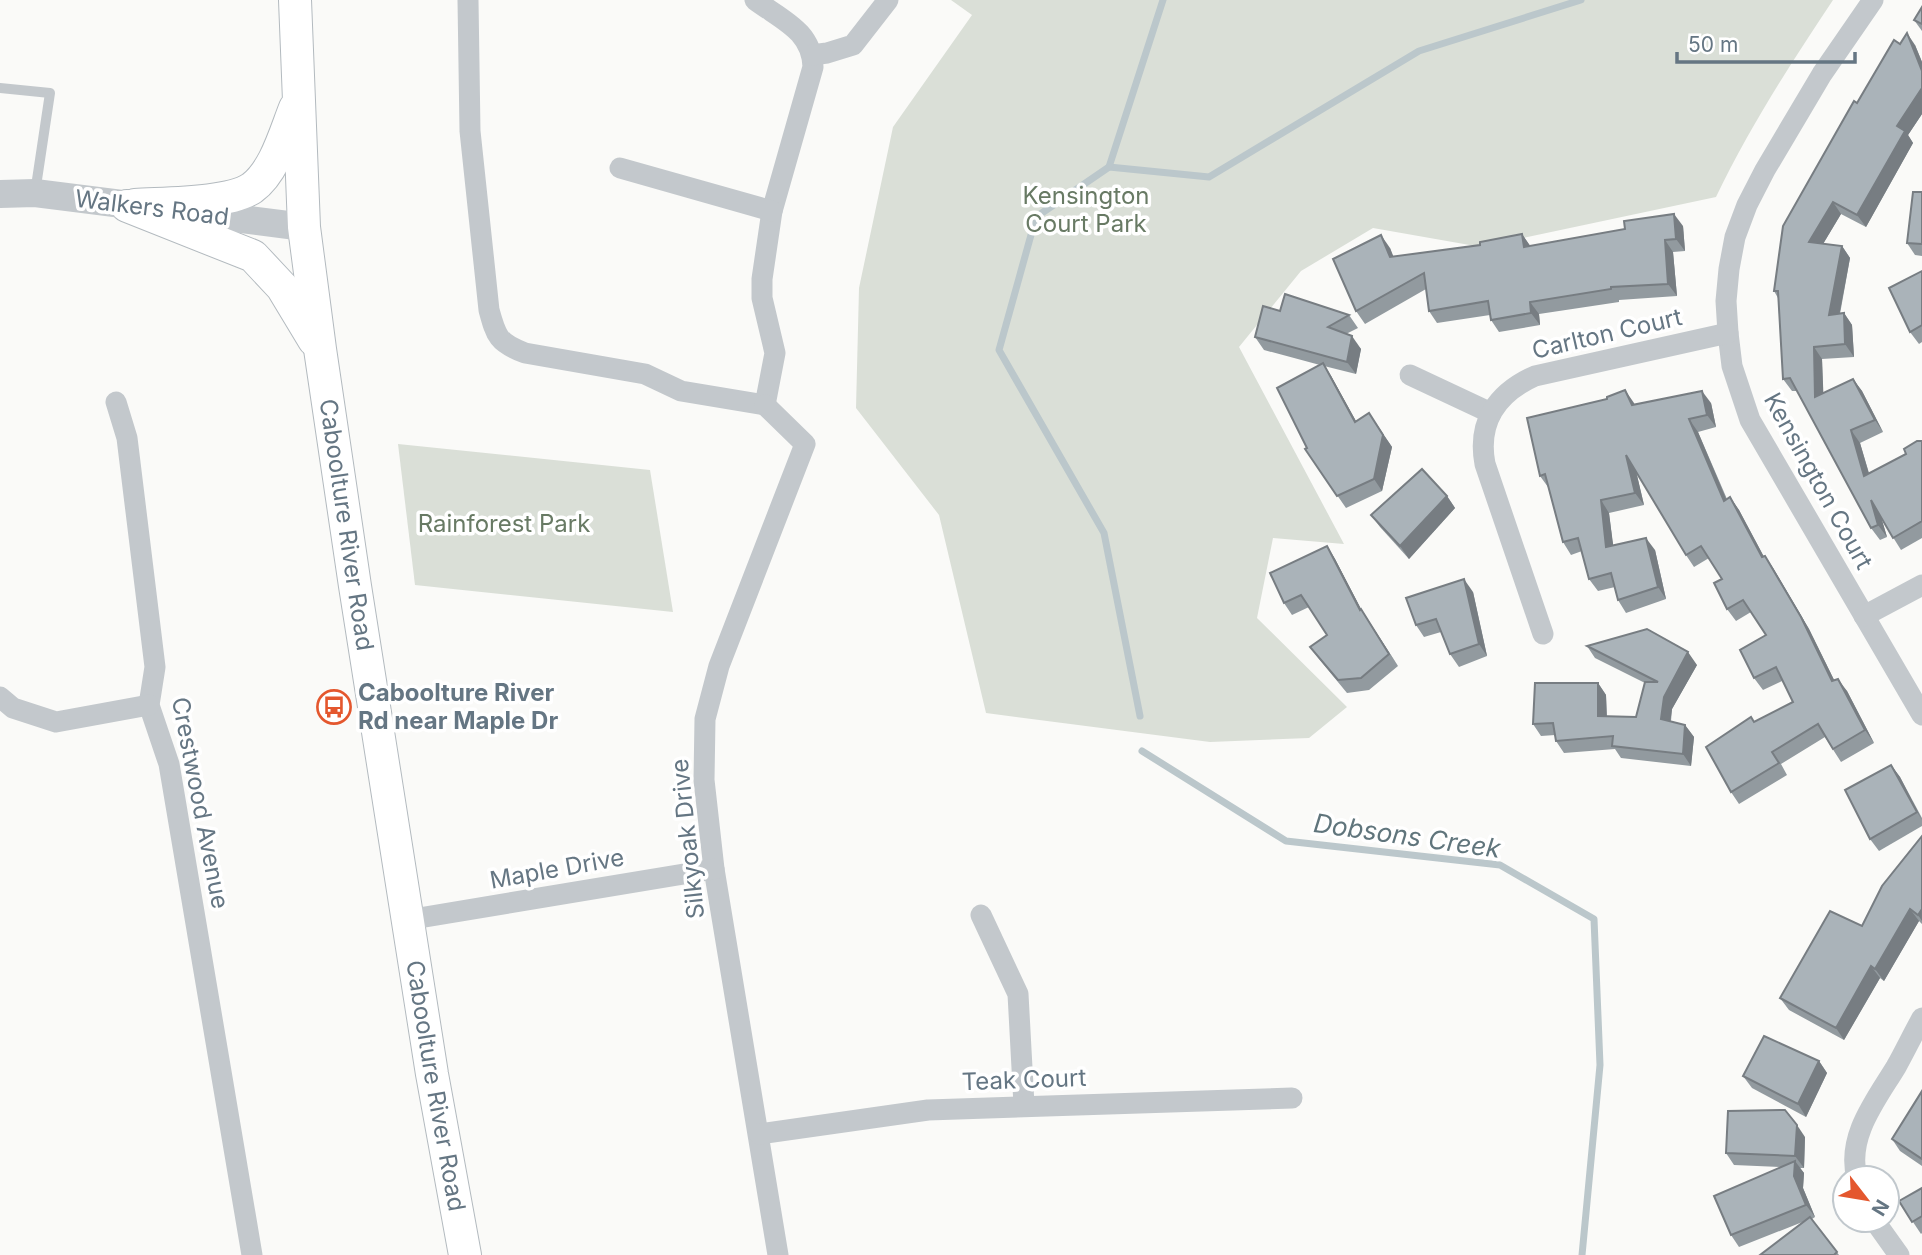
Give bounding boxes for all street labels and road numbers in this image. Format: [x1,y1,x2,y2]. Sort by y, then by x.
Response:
street label: Walkers Road [74,184,231,231]
street label: Carlton Court [1529,302,1685,365]
street label: Kensington Court [1758,388,1879,574]
street label: Caboolture River Road [314,397,380,653]
street label: Crestwood Avenue [166,695,235,911]
street label: Silkyoak Drive [665,758,710,921]
street label: Maple Drive [487,842,626,895]
street label: Caboolture River Road [400,958,472,1213]
street label: Teak Court [961,1063,1087,1096]

